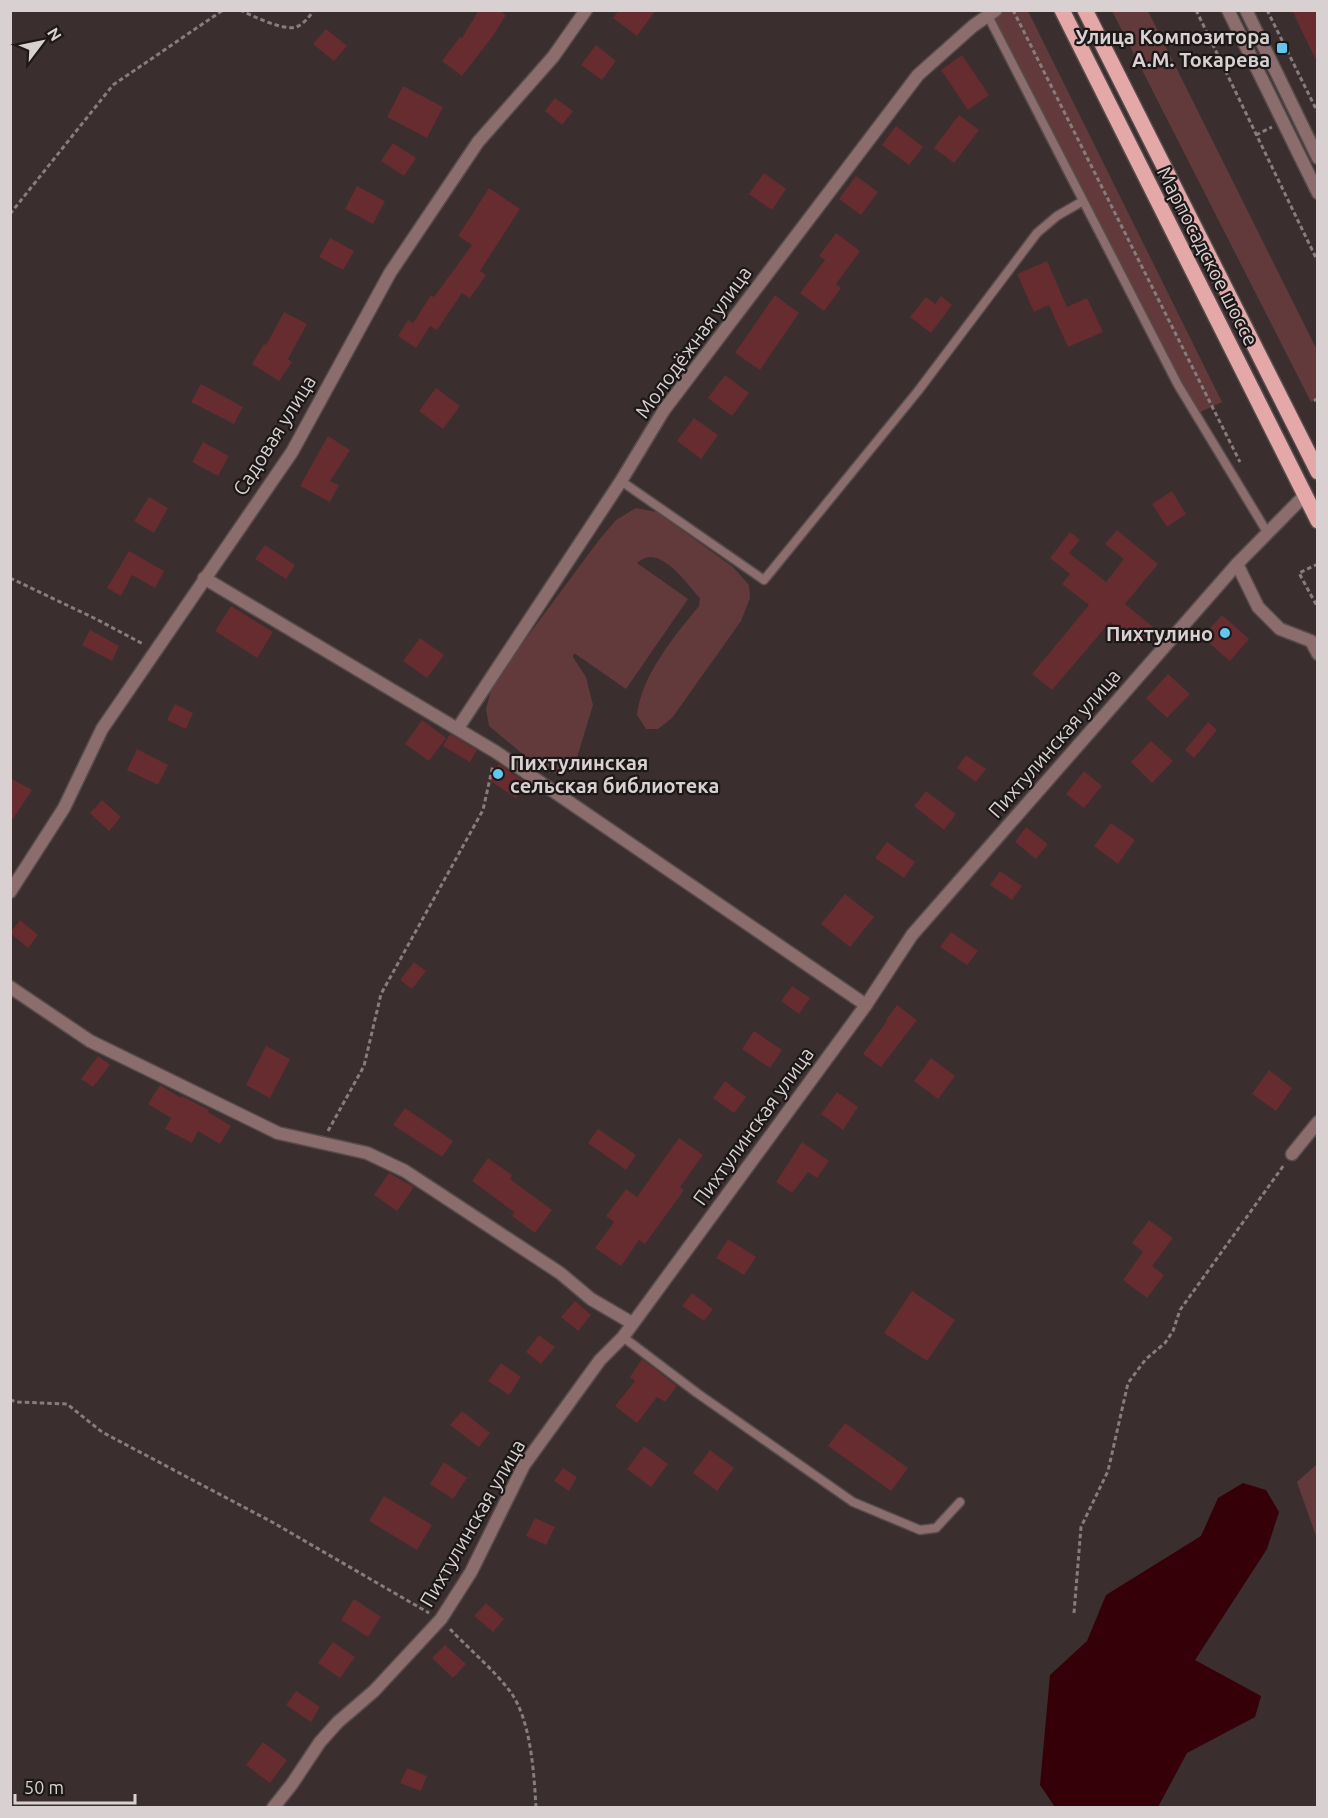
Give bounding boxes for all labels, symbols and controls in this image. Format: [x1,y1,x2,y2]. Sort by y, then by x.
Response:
north arrow [12,12,72,72]
text: N [44,24,66,44]
place label: Улица Композитора А.М. Токарева [1075,25,1270,71]
marker: Улица Композитора А.М. Токарева [1275,41,1289,55]
street label: Марпосадское шоссе [1153,163,1263,349]
street label: Молодёжная улица [630,262,756,422]
street label: Садовая улица [228,371,320,499]
place label: Пихтулино [1106,622,1213,645]
marker: Пихтулино [1218,626,1232,640]
street label: Пихтулинская улица [983,664,1125,822]
place label: Пихтулинская сельская библиотека [510,751,719,797]
marker: Пихтулинская сельская библиотека [491,767,505,781]
street label: Пихтулинская улица [688,1043,818,1209]
street label: Пихтулинская улица [415,1435,529,1611]
scale bar [15,1767,135,1805]
text: 50 m [24,1777,64,1797]

